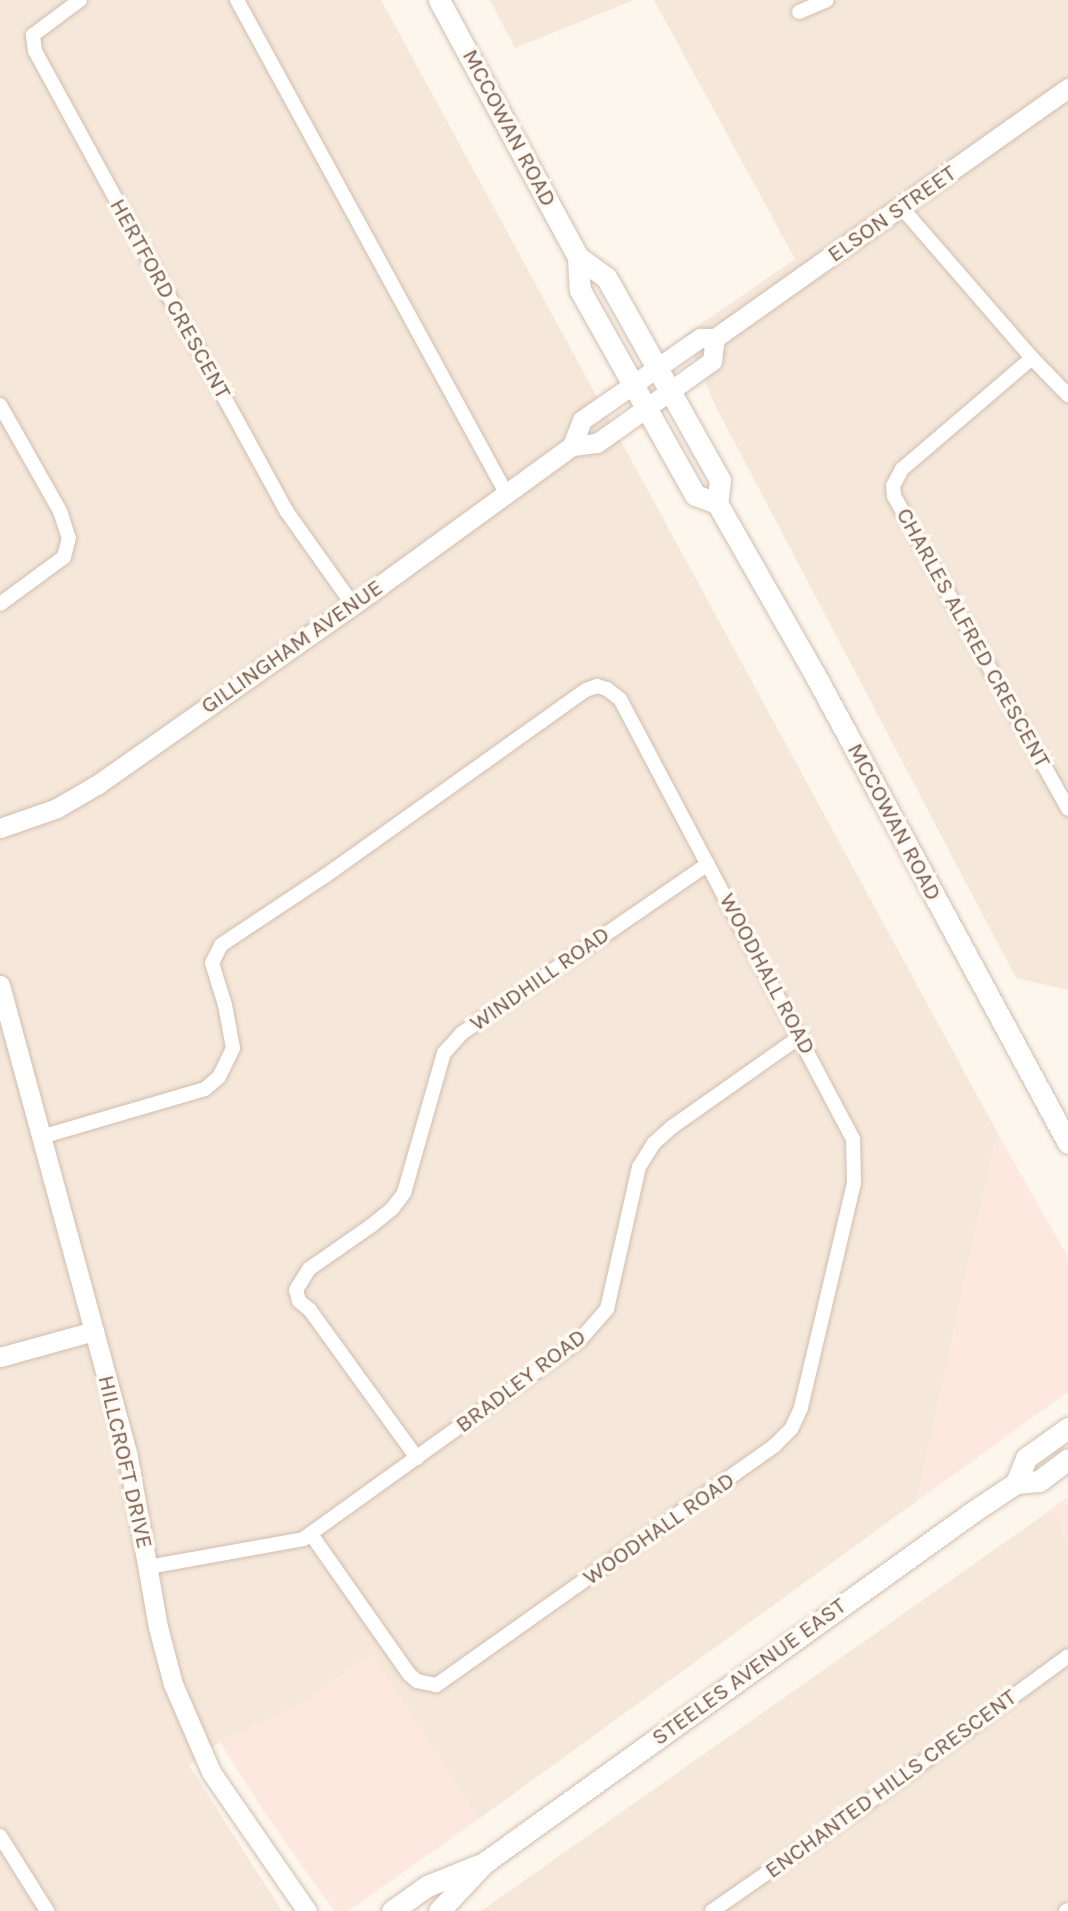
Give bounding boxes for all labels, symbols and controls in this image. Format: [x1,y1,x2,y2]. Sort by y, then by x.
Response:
street label: MCCOWAN ROAD [456,45,562,211]
street label: ELSON STREET [822,160,962,268]
street label: HERTFORD CRESCENT [103,194,237,404]
street label: CHARLES ALFRED CRESCENT [890,503,1056,773]
street label: GILLINGHAM AVENUE [196,574,388,720]
street label: MCCOWAN ROAD [841,739,947,905]
street label: WOODHALL ROAD [713,889,821,1059]
street label: WINDHILL ROAD [465,921,615,1037]
street label: BRADLEY ROAD [450,1323,592,1439]
street label: HILLCROFT DRIVE [92,1373,158,1551]
street label: WOODHALL ROAD [578,1467,740,1591]
street label: STEELES AVENUE EAST [646,1592,852,1752]
street label: ENCHANTED HILLS CRESCENT [760,1683,1022,1885]

